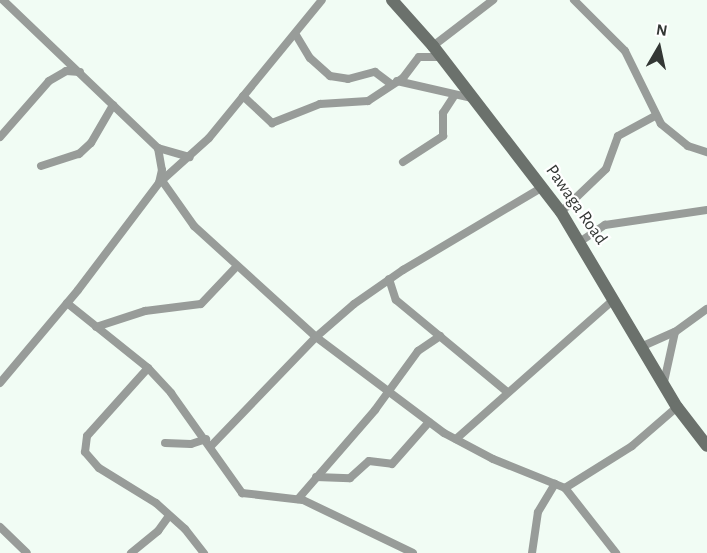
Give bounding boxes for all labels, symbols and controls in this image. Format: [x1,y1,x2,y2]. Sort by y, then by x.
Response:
north arrow [629,18,689,78]
text: N [655,21,669,39]
street label: Pawaga Road [541,161,611,249]

